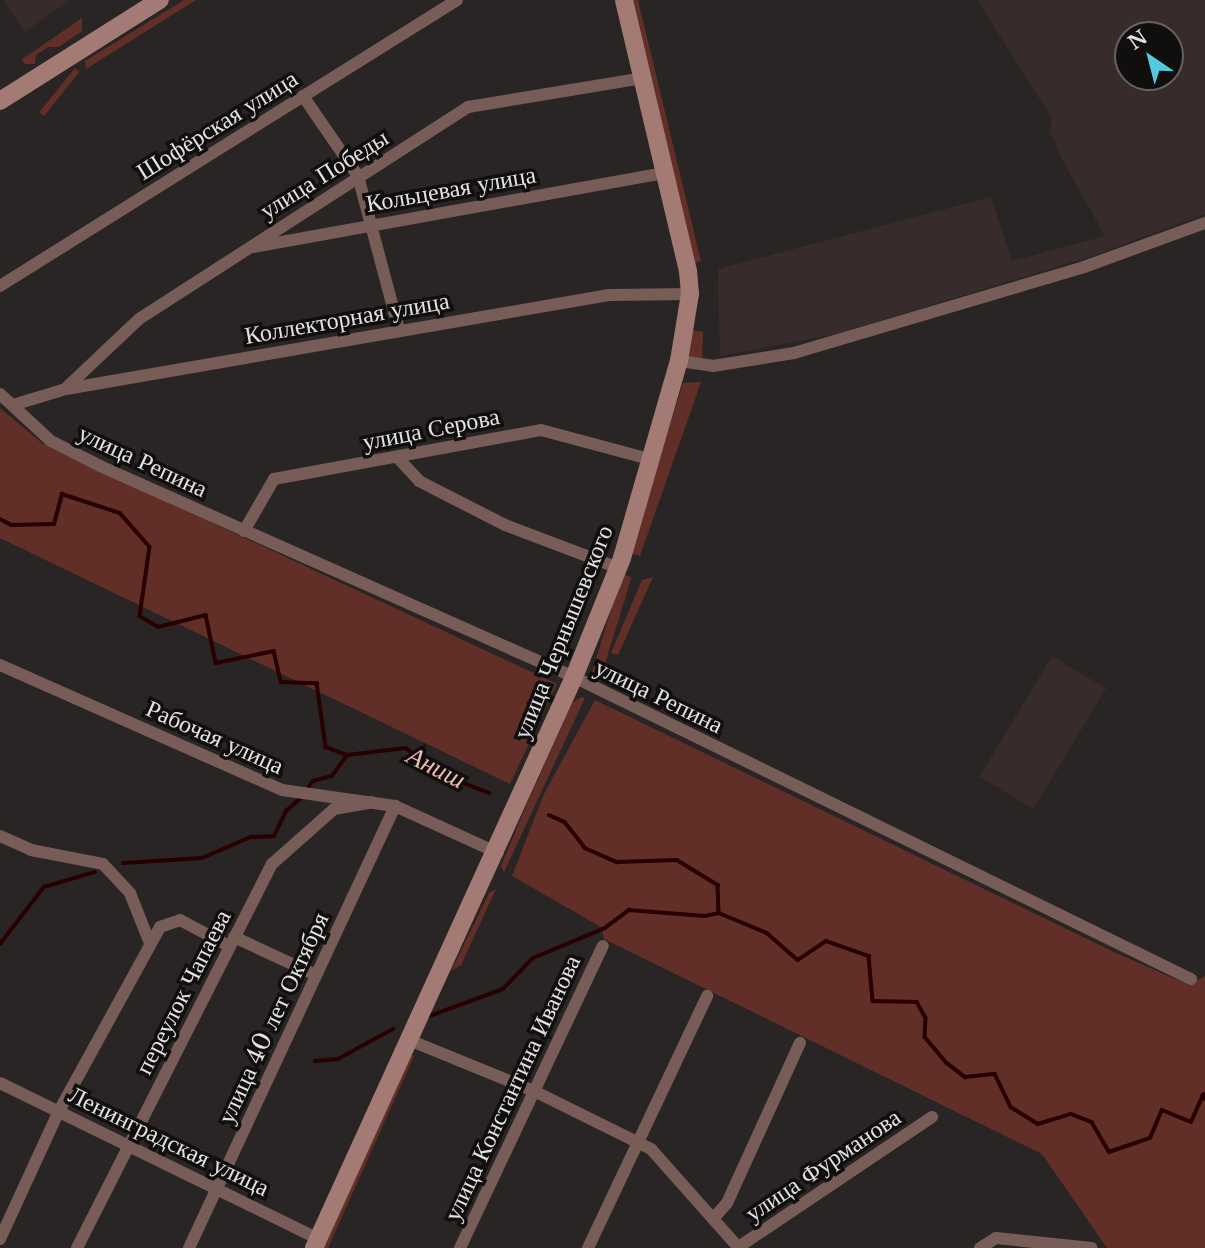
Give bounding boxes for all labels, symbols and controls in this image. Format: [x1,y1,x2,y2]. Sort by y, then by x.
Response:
north arrow [1114,21,1184,91]
text: N [1124,25,1152,55]
street label: Шофёрская улица [131,64,303,186]
street label: улица Победы [254,123,394,225]
street label: Кольцевая улица [364,160,538,218]
street label: Коллекторная улица [242,286,452,350]
street label: улица Серова [360,402,502,456]
street label: улица Репина [74,419,212,503]
street label: улица Чернышевского [507,521,619,743]
street label: улица Репина [590,653,728,739]
street label: Рабочая улица [142,694,288,780]
water label: Аниш [402,740,470,796]
street label: переулок Чапаева [129,905,237,1079]
street label: улица 40 лет Октября [211,908,335,1128]
street label: улица Константина Иванова [438,951,586,1225]
street label: Ленинградская улица [64,1080,274,1202]
street label: улица Фурманова [740,1102,906,1228]

